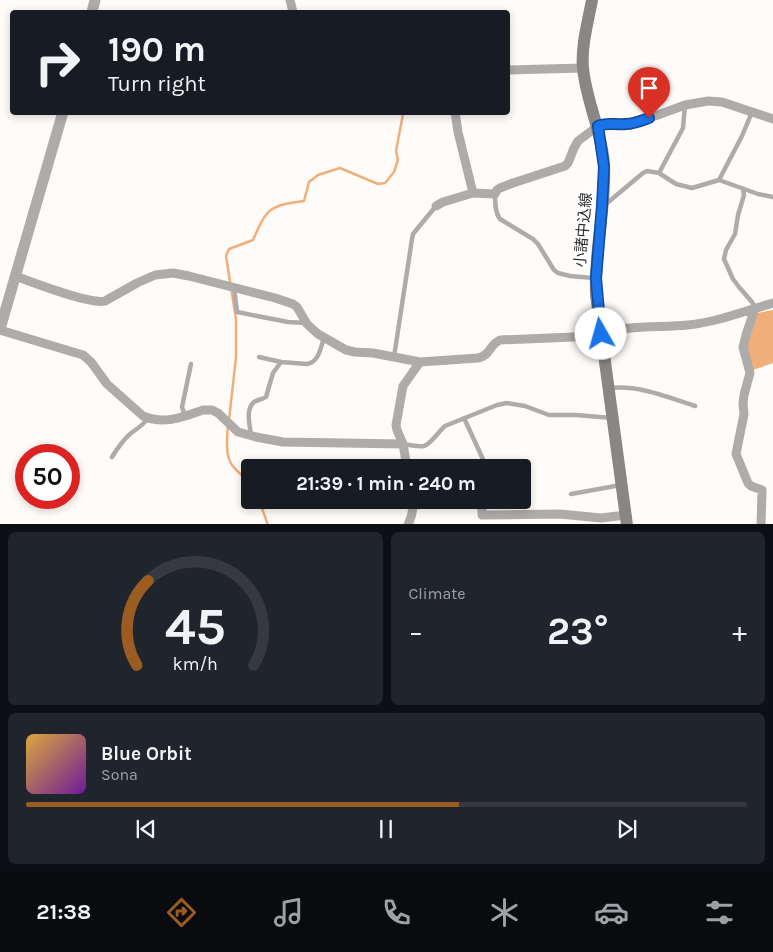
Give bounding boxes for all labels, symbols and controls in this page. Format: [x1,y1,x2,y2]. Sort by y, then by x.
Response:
text: 190 m [108,29,206,70]
icon: right [25,30,90,95]
pin [628,67,670,118]
text: Turn right [108,71,206,97]
icon: arrive [635,74,663,102]
street label: 小諸中込線 [571,192,595,268]
position arrow [574,307,626,359]
speed limit sign: 50 [15,444,80,509]
text: 21:39 · 1 min · 240 m [296,473,476,495]
text: Climate [409,584,466,603]
text: 45 [165,596,226,657]
text: 23° [547,609,608,654]
text: − [409,615,423,648]
text: + [732,615,747,648]
text: km/h [173,654,218,675]
text: Blue Orbit [101,743,192,765]
text: Sona [101,765,138,784]
icon: previous [132,815,160,843]
icon: pause [372,815,400,843]
icon: next [613,815,641,843]
icon: directions [164,895,199,930]
icon: music [271,895,306,930]
icon: phone [379,895,414,930]
icon: climate [487,895,522,930]
icon: car [594,895,629,930]
icon: filters [702,895,737,930]
text: 21:38 [36,899,91,925]

